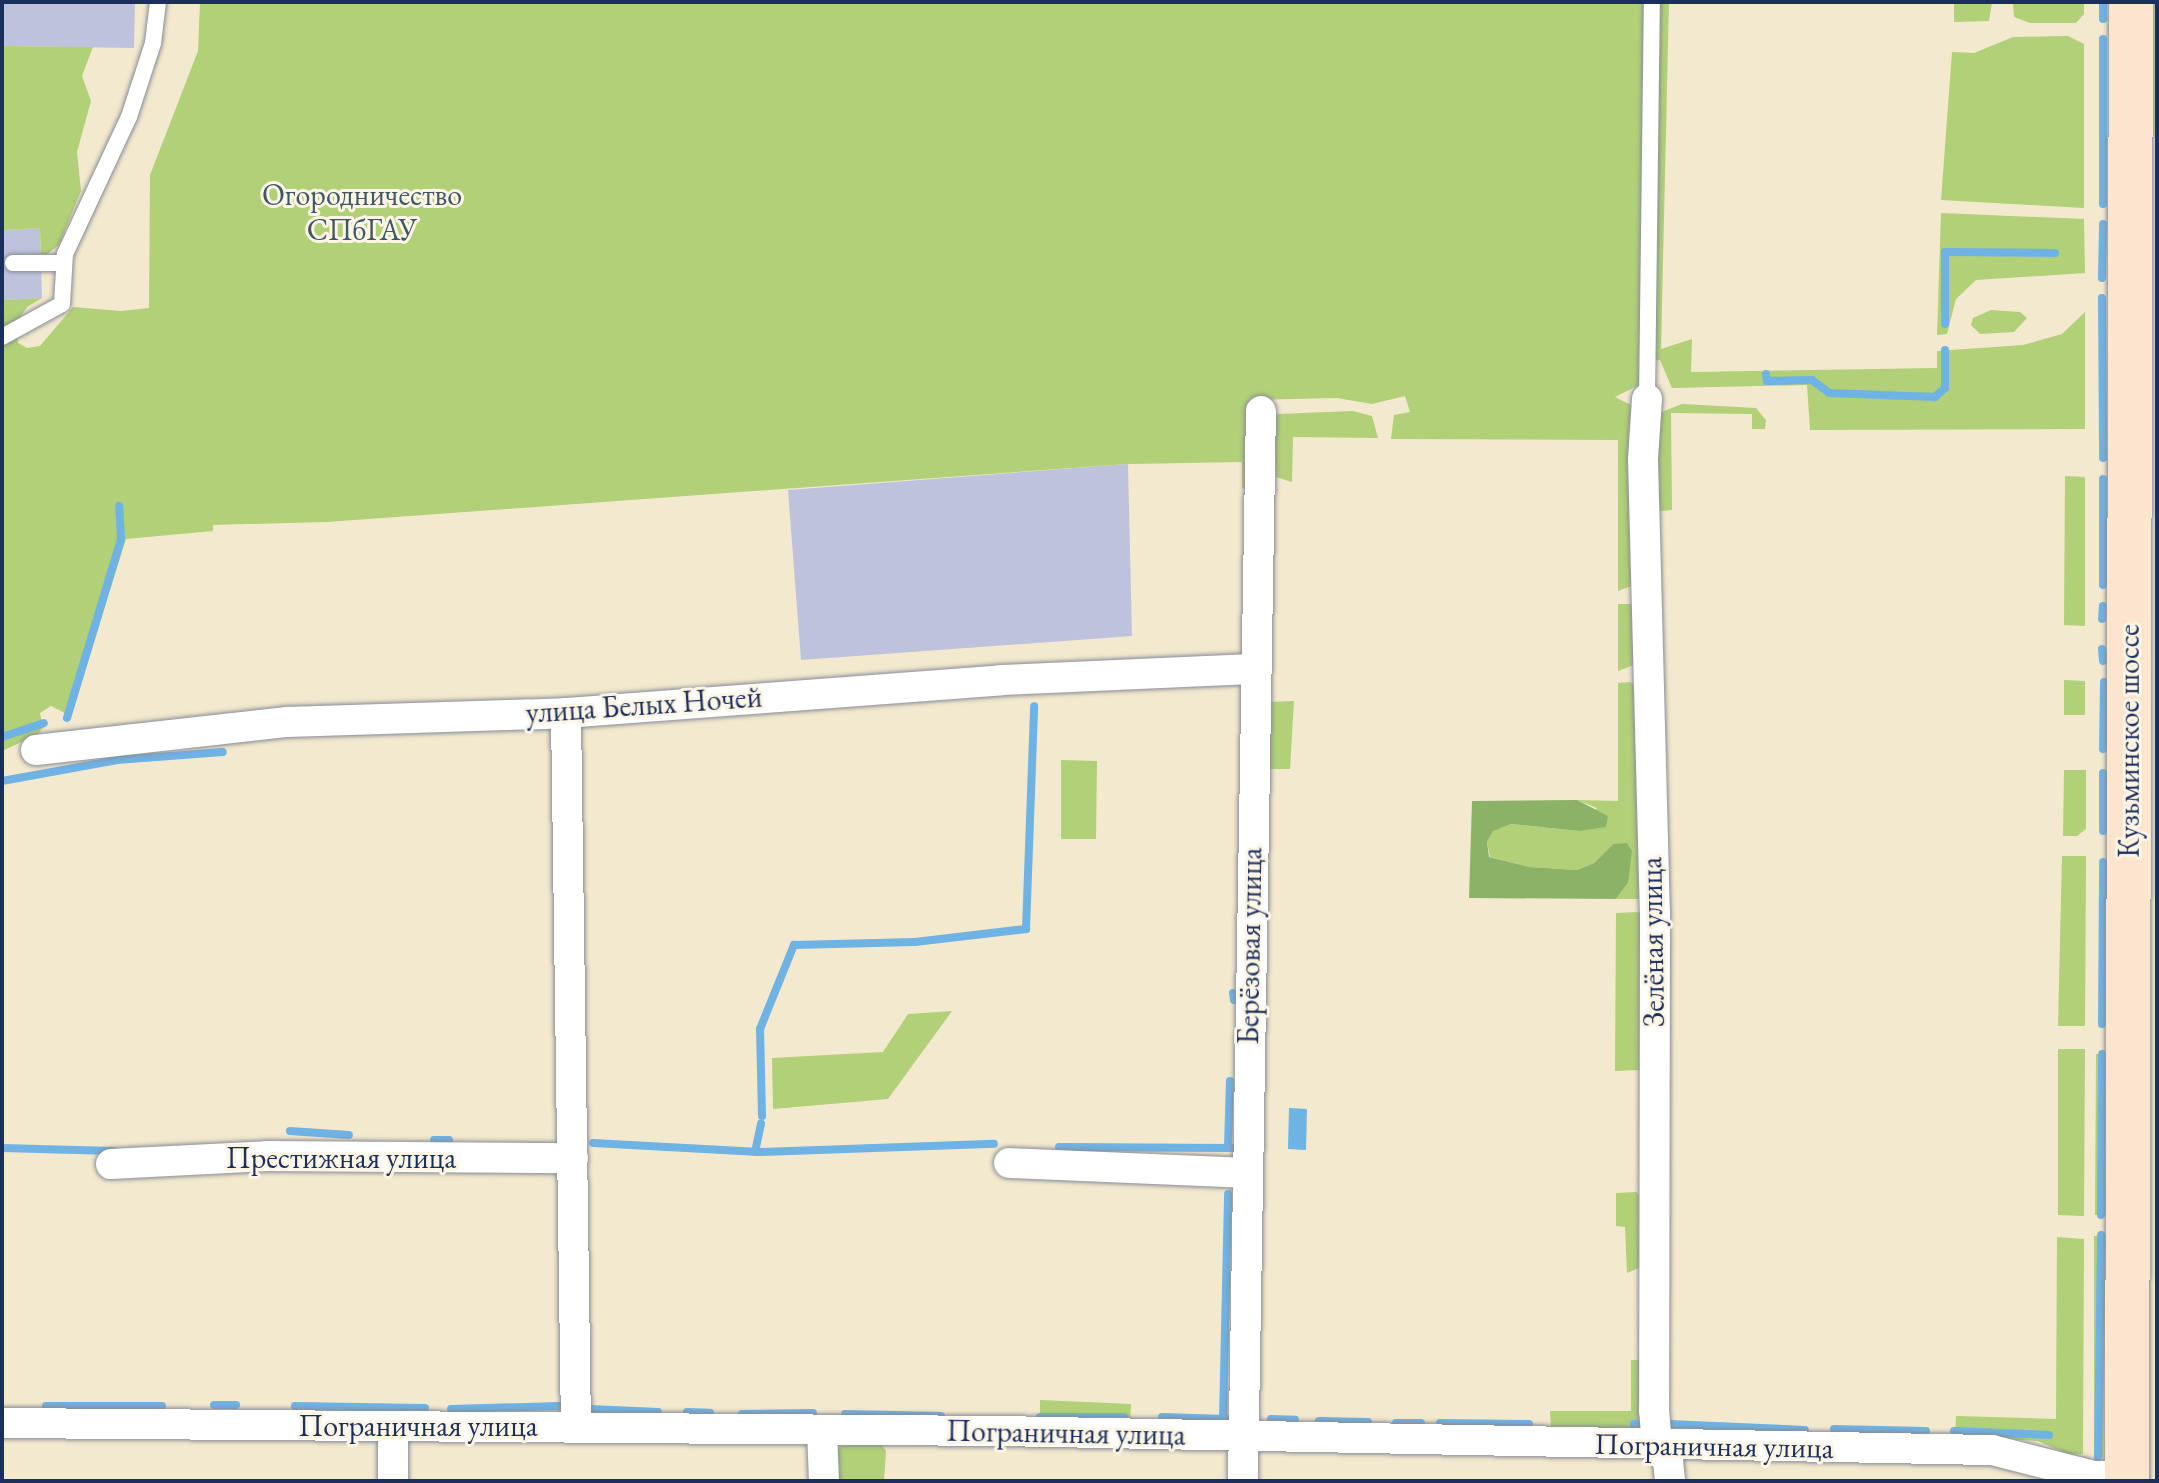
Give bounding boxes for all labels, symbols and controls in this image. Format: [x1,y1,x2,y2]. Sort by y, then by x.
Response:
park label: Огородничество СПбГАУ [262,177,462,248]
street label: Кузьминское шоссе [2111,624,2147,858]
street label: улица Белых Ночей [524,679,764,731]
street label: Берёзовая улица [1230,847,1270,1045]
street label: Зелёная улица [1634,857,1672,1027]
street label: Престижная улица [226,1140,456,1176]
street label: Пограничная улица [298,1408,538,1444]
street label: Пограничная улица [946,1413,1186,1453]
street label: Пограничная улица [1594,1426,1834,1466]

